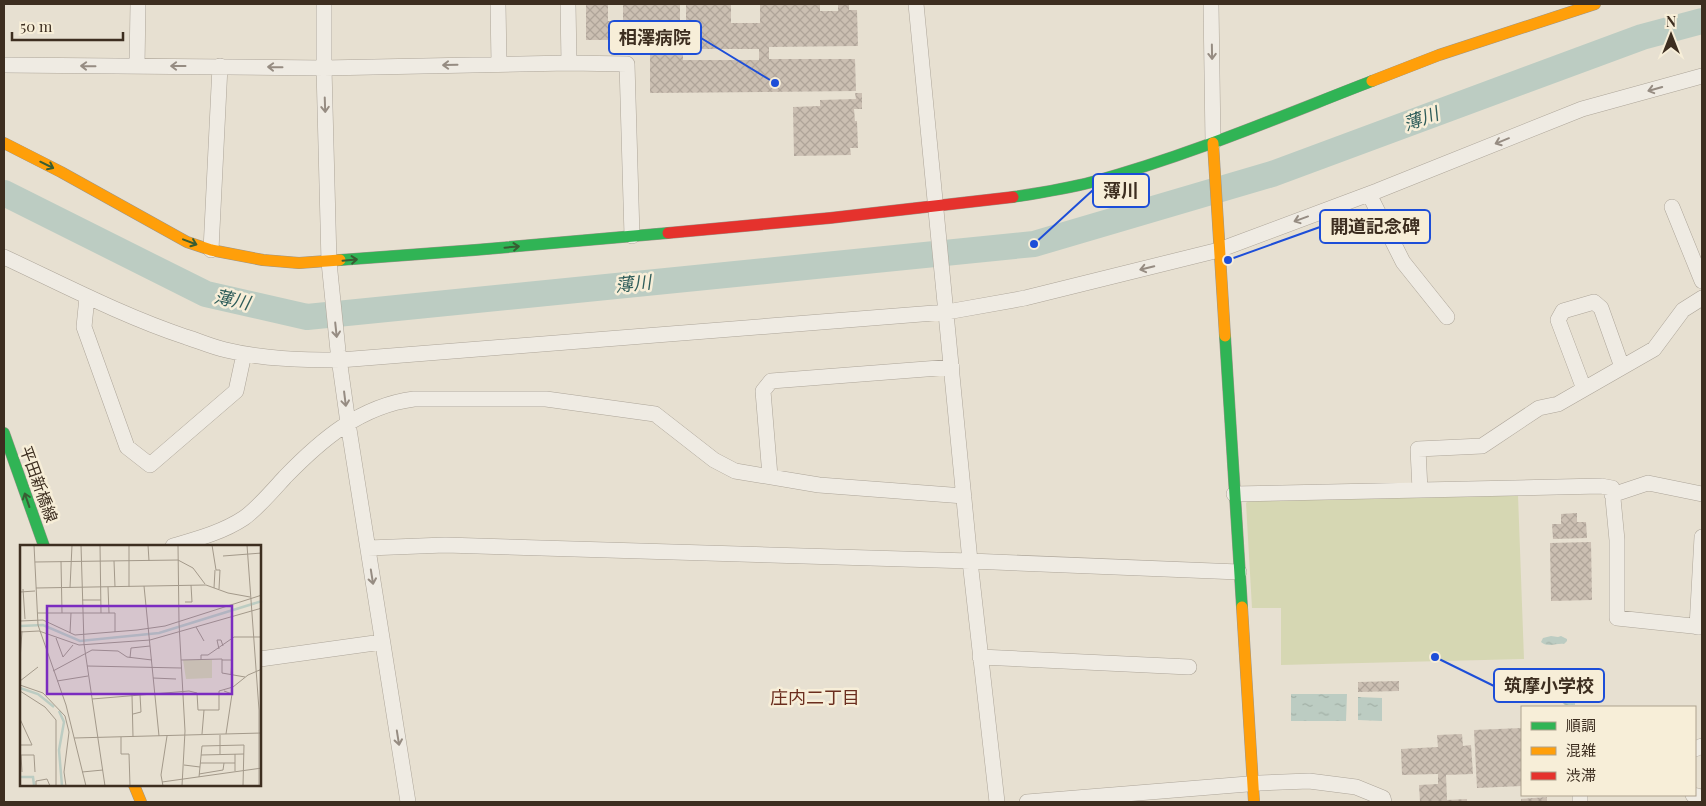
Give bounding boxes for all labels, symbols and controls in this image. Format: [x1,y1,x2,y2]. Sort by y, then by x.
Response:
scale bar [12,10,124,42]
north arrow [1646,10,1696,60]
text: N [1666,12,1676,31]
text: 50 m [20,16,53,36]
callout: 相澤病院 [609,21,701,54]
text: 相澤病院 [619,25,691,49]
one-way arrow [1207,44,1217,60]
one-way arrow [442,60,458,70]
one-way arrow [80,61,96,70]
one-way arrow [170,61,186,71]
one-way arrow [268,62,284,72]
one-way arrow [1648,84,1664,94]
one-way arrow [320,96,330,113]
water label: 薄川 [1400,100,1444,135]
one-way arrow [1495,137,1510,147]
one-way arrow [40,160,55,170]
callout: 薄川 [1093,174,1149,207]
text: 薄川 [1103,178,1139,202]
callout: 開道記念碑 [1320,210,1430,243]
text: 開道記念碑 [1330,214,1420,238]
one-way arrow [1294,215,1309,224]
one-way arrow [182,238,197,248]
one-way arrow [504,242,520,251]
one-way arrow [342,255,358,265]
one-way arrow [1139,264,1155,273]
water label: 薄川 [614,269,654,297]
water label: 薄川 [212,284,254,315]
one-way arrow [332,322,341,338]
one-way arrow [340,391,350,407]
street label: 平田新橋線 [16,443,63,525]
one-way arrow [22,493,31,509]
inset map [20,545,261,786]
one-way arrow [368,569,378,585]
callout: 筑摩小学校 [1494,669,1604,702]
text: 筑摩小学校 [1504,673,1594,697]
district label: 庄内二丁目 [770,685,860,709]
legend [1521,706,1696,796]
text: 順調 [1566,715,1596,735]
one-way arrow [393,729,403,745]
text: 混雑 [1566,740,1596,760]
text: 渋滞 [1566,765,1596,785]

